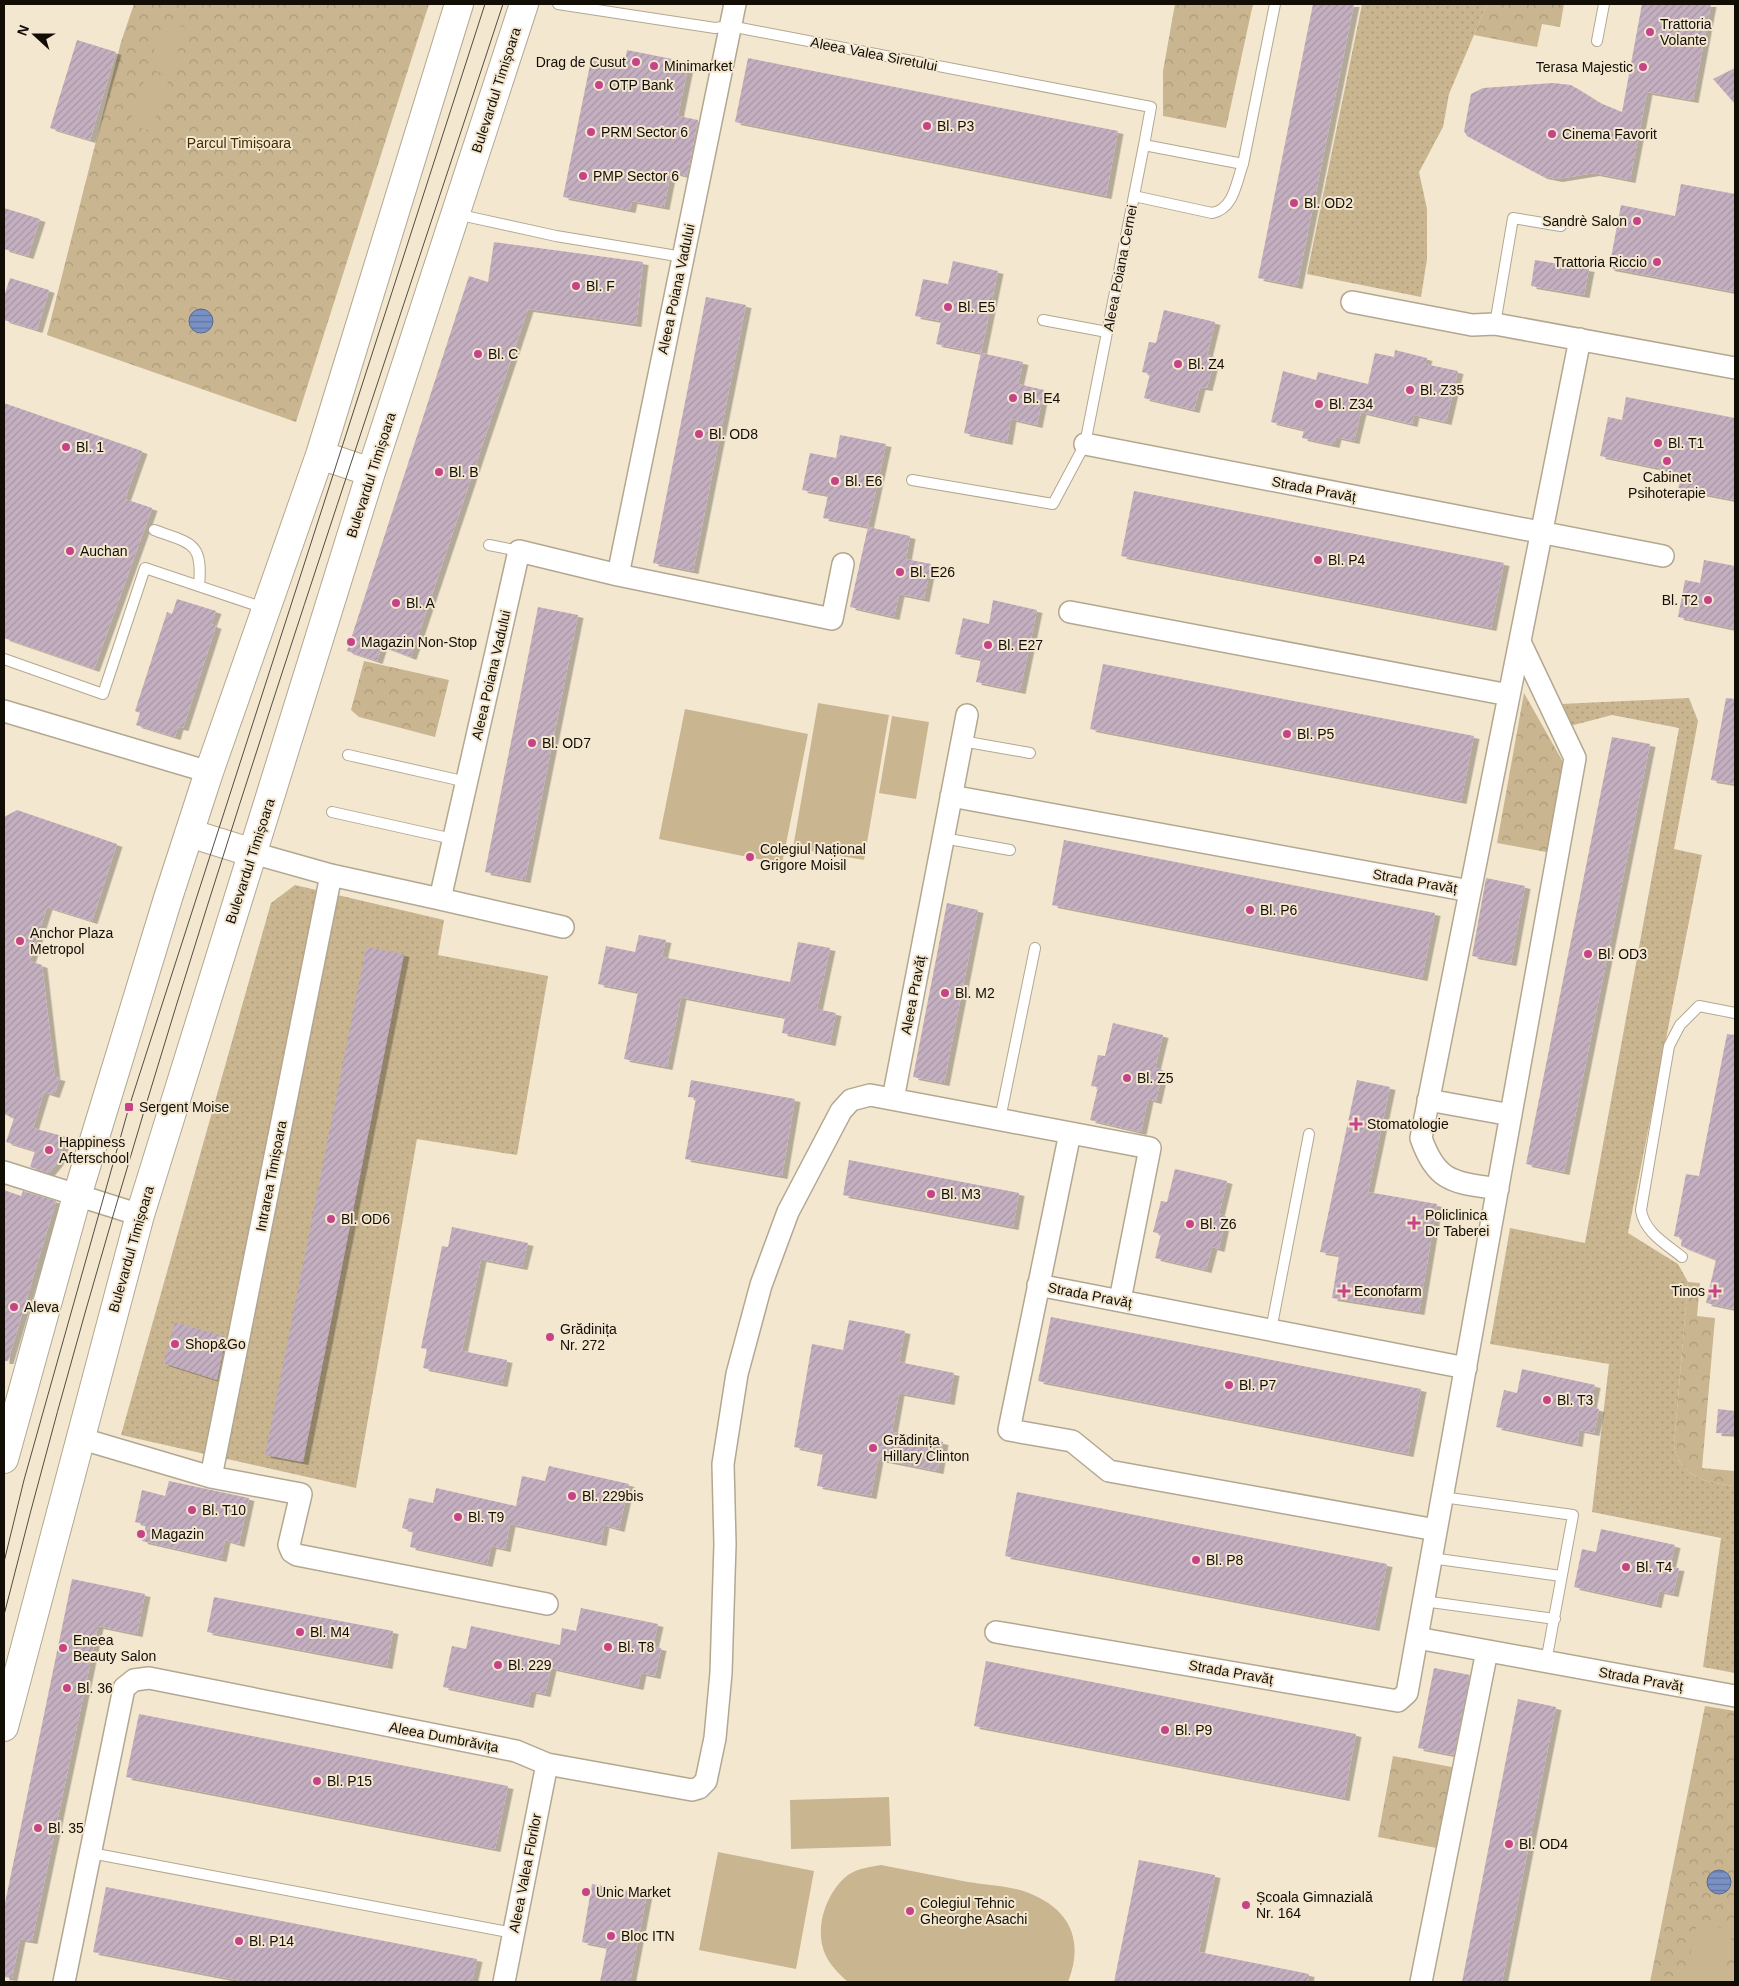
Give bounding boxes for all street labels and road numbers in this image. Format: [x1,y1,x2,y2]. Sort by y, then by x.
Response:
street label: Bulevardul Timișoara [468,25,524,155]
street label: Aleea Valea Siretului [809,34,939,74]
street label: Aleea Poiana Cernei [1100,203,1140,333]
street label: Aleea Poiana Vadului [654,222,698,356]
street label: Bulevardul Timișoara [343,410,399,540]
street label: Strada Pravăț [1270,473,1358,505]
street label: Aleea Poiana Vadului [468,608,514,742]
street label: Bulevardul Timișoara [222,796,278,926]
street label: Strada Pravăț [1371,866,1459,896]
street label: Aleea Pravăț [897,954,929,1036]
street label: Intrarea Timișoara [252,1119,290,1233]
street label: Bulevardul Timișoara [105,1184,157,1314]
street label: Strada Pravăț [1046,1279,1134,1311]
street label: Strada Pravăț [1187,1657,1275,1687]
street label: Strada Pravăț [1597,1664,1685,1694]
street label: Aleea Dumbrăvița [388,1719,500,1756]
street label: Aleea Valea Florilor [506,1812,544,1934]

